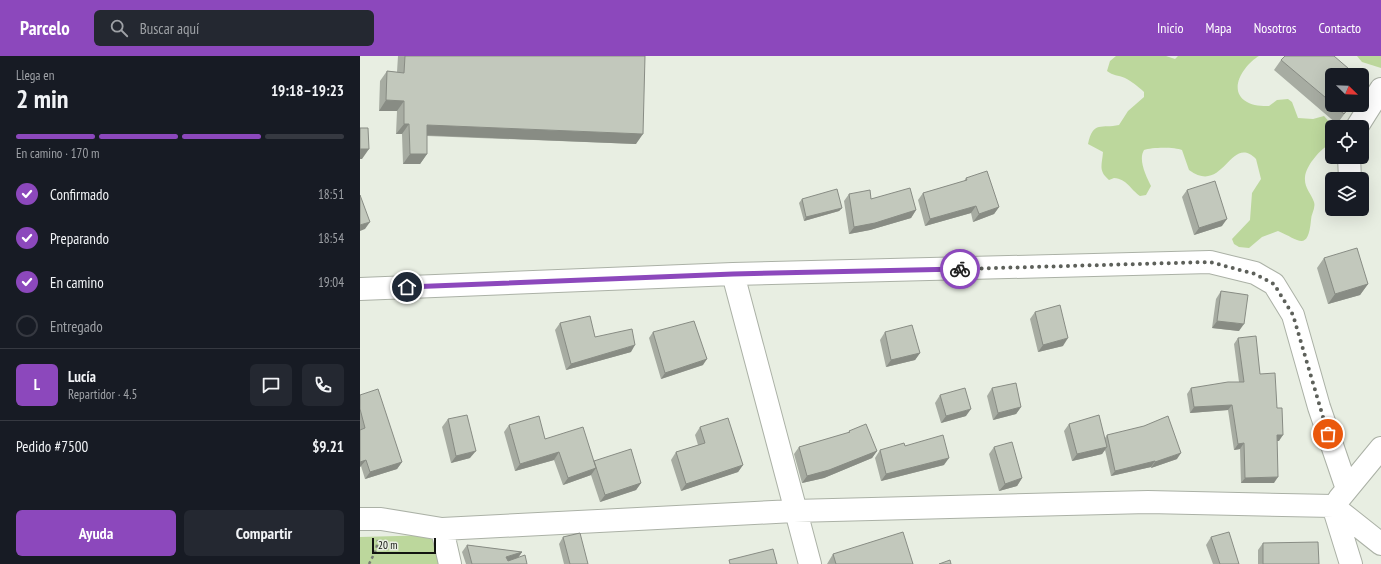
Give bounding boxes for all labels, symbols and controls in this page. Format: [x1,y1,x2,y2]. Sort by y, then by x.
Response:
search box [94,10,374,46]
text: Parcelo [20,16,70,40]
icon: search [108,17,130,39]
text: Buscar aquí [140,19,199,38]
text: Inicio [1157,19,1184,37]
text: Mapa [1206,19,1232,37]
text: Nosotros [1254,19,1297,37]
text: Contacto [1319,19,1361,37]
text: Llega en [16,67,54,84]
north arrow [1325,68,1369,112]
map controls [1325,68,1369,216]
text: 19:18–19:23 [271,81,344,100]
text: 2 min [16,82,69,115]
button: locate [1325,120,1369,164]
text: En camino · 170 m [16,145,100,162]
button: layers [1325,172,1369,216]
icon: check [16,183,38,205]
text: Confirmado [50,185,109,204]
text: 18:51 [318,186,344,203]
icon: check [16,227,38,249]
text: Preparando [50,229,109,248]
text: 18:54 [318,230,344,247]
courier [940,249,980,289]
icon: bike [949,258,971,280]
pin [390,270,424,304]
icon: check [16,271,38,293]
text: En camino [50,273,104,292]
text: 19:04 [318,274,344,291]
icon: home [396,276,418,298]
text: Entregado [50,317,103,336]
button: chat [250,364,292,406]
button: phone [302,364,344,406]
text: Lucía [68,367,96,386]
text: L [34,375,40,394]
text: Repartidor · 4.5 [68,386,137,403]
pin [1311,417,1345,451]
icon: bag [1317,423,1339,445]
text: Pedido #7500 [16,437,88,456]
text: $9.21 [312,437,344,456]
button: Ayuda [16,510,176,556]
button: Compartir [184,510,344,556]
scale bar [372,536,436,555]
text: 20 m [378,538,397,552]

